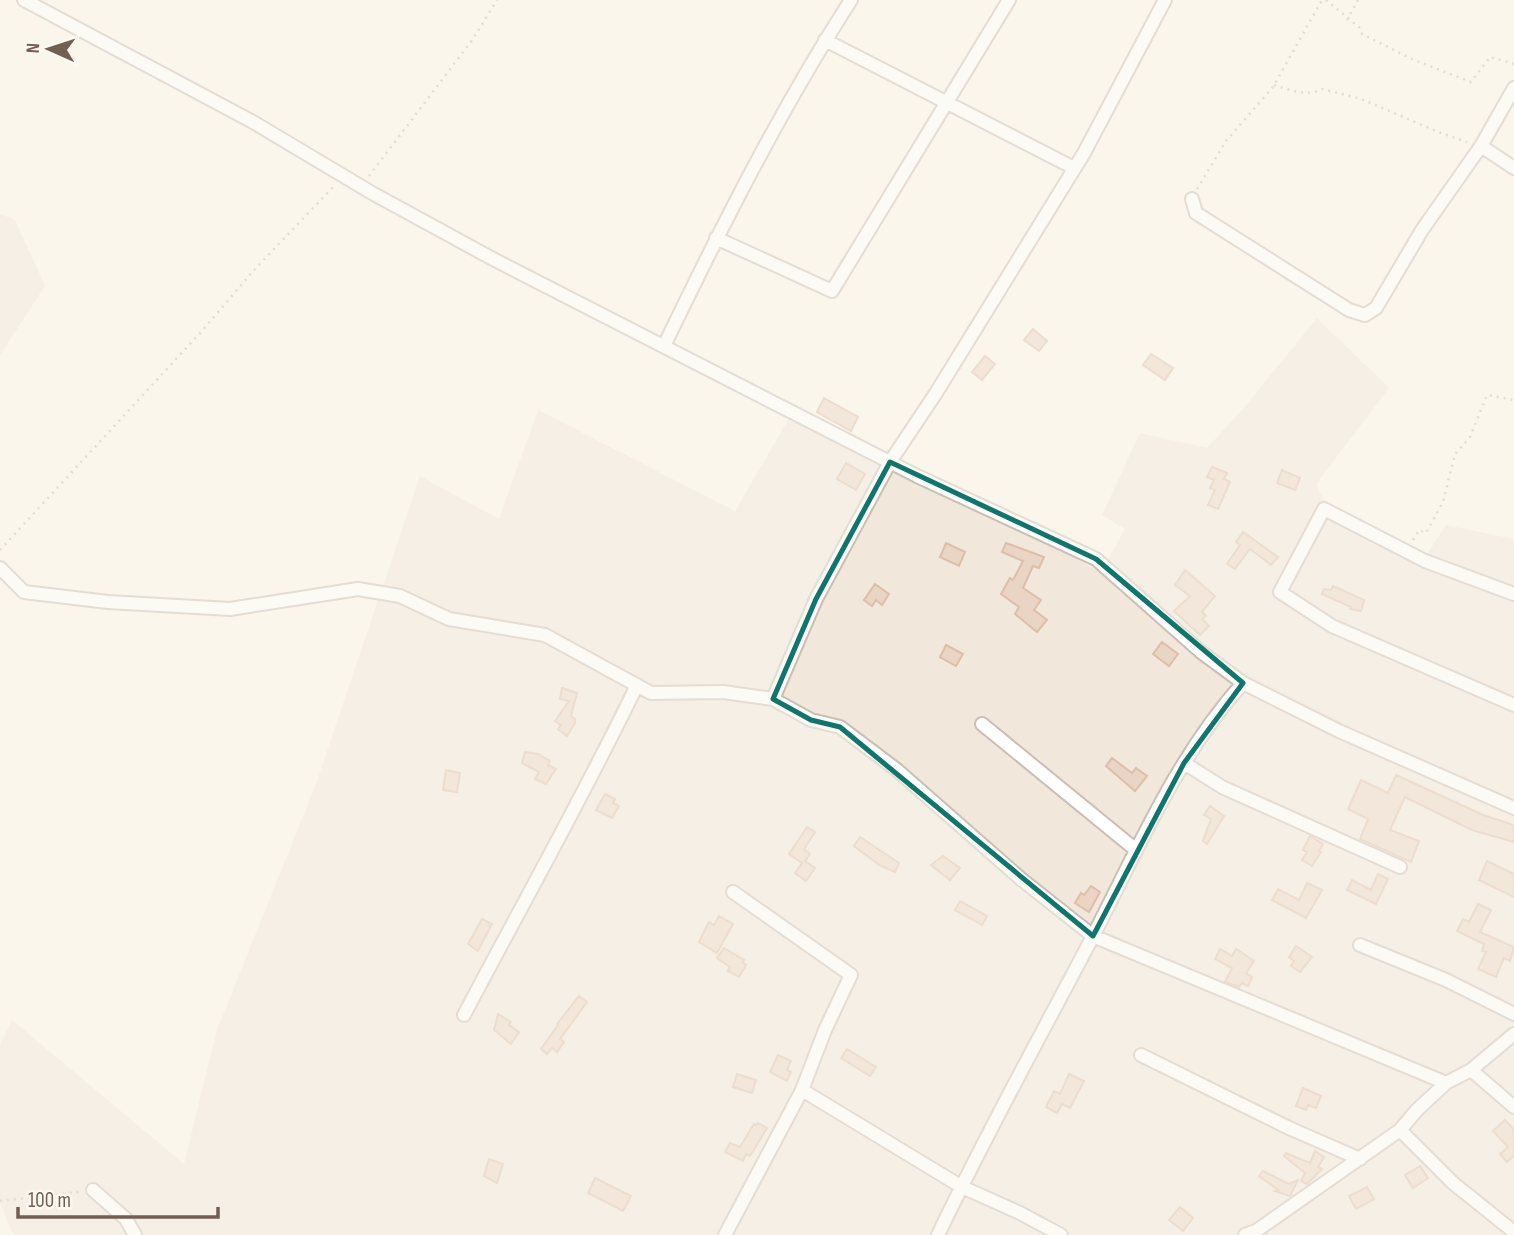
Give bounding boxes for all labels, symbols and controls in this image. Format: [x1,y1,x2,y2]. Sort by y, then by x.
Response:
north arrow [14,14,84,84]
text: N [22,43,45,54]
scale bar [18,1176,217,1220]
text: 100 m [28,1188,71,1213]

